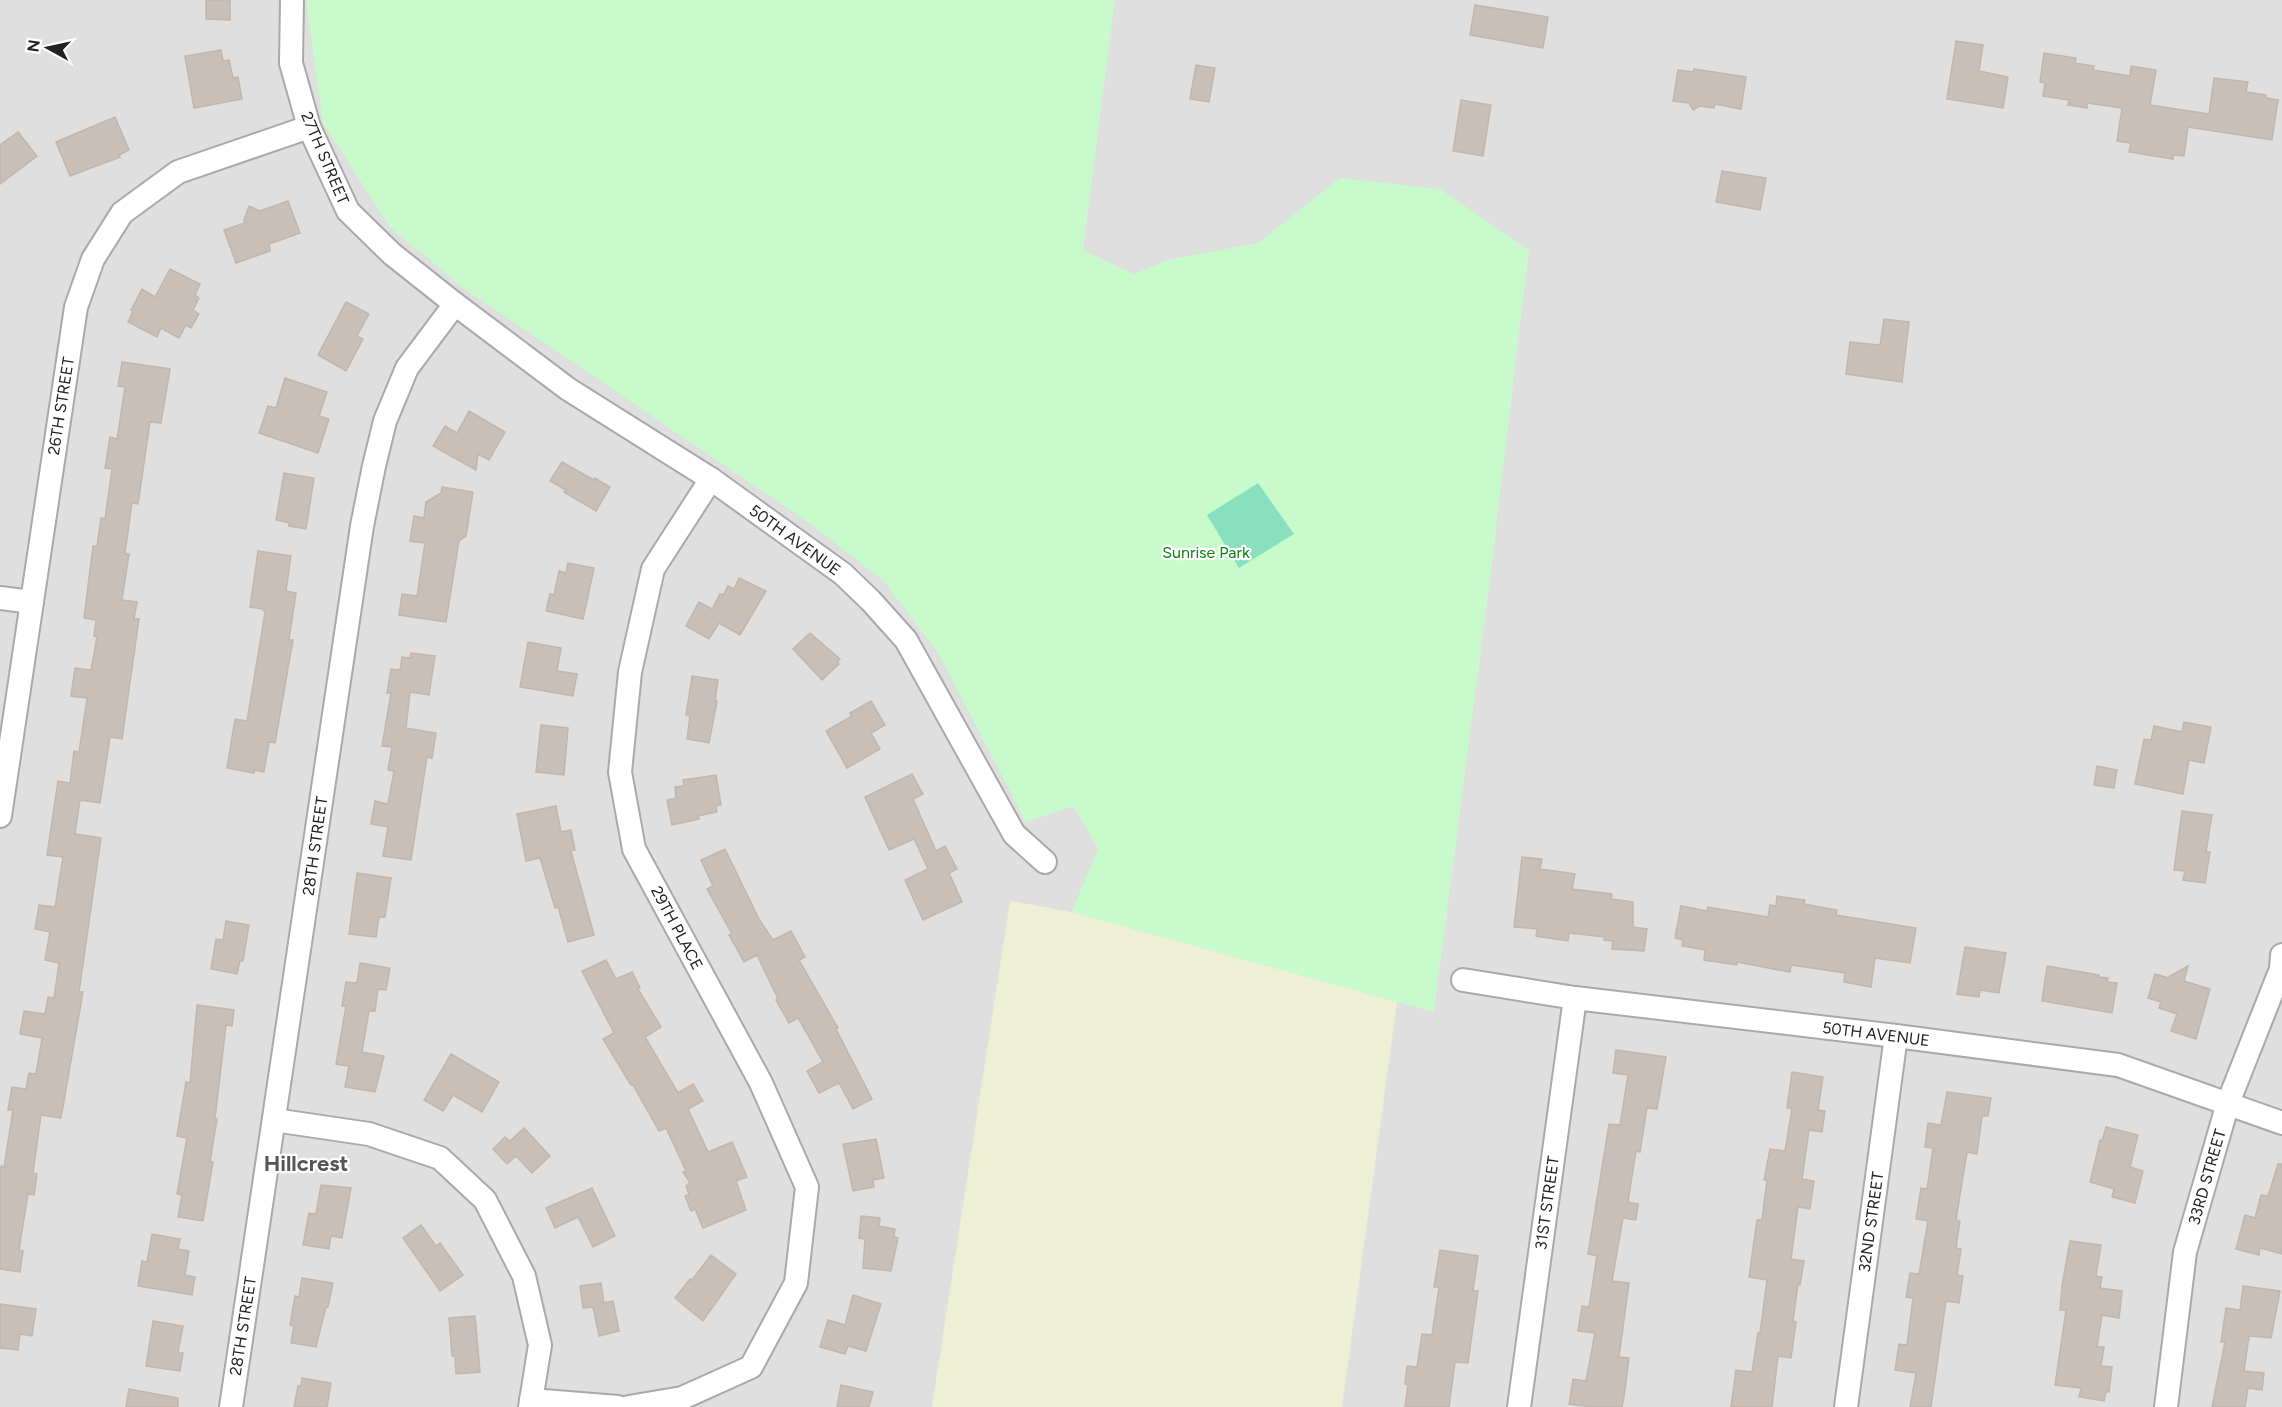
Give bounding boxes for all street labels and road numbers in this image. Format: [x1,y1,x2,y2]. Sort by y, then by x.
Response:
street label: 27TH STREET [297,109,353,207]
street label: 26TH STREET [44,355,78,457]
street label: 50TH AVENUE [746,501,844,579]
street label: 28TH STREET [299,795,331,897]
street label: 29TH PLACE [647,883,707,973]
street label: 50TH AVENUE [1821,1018,1931,1050]
street label: 33RD STREET [2184,1127,2230,1227]
street label: 31ST STREET [1531,1155,1563,1251]
street label: 32ND STREET [1855,1170,1887,1274]
street label: 28TH STREET [226,1275,260,1377]

